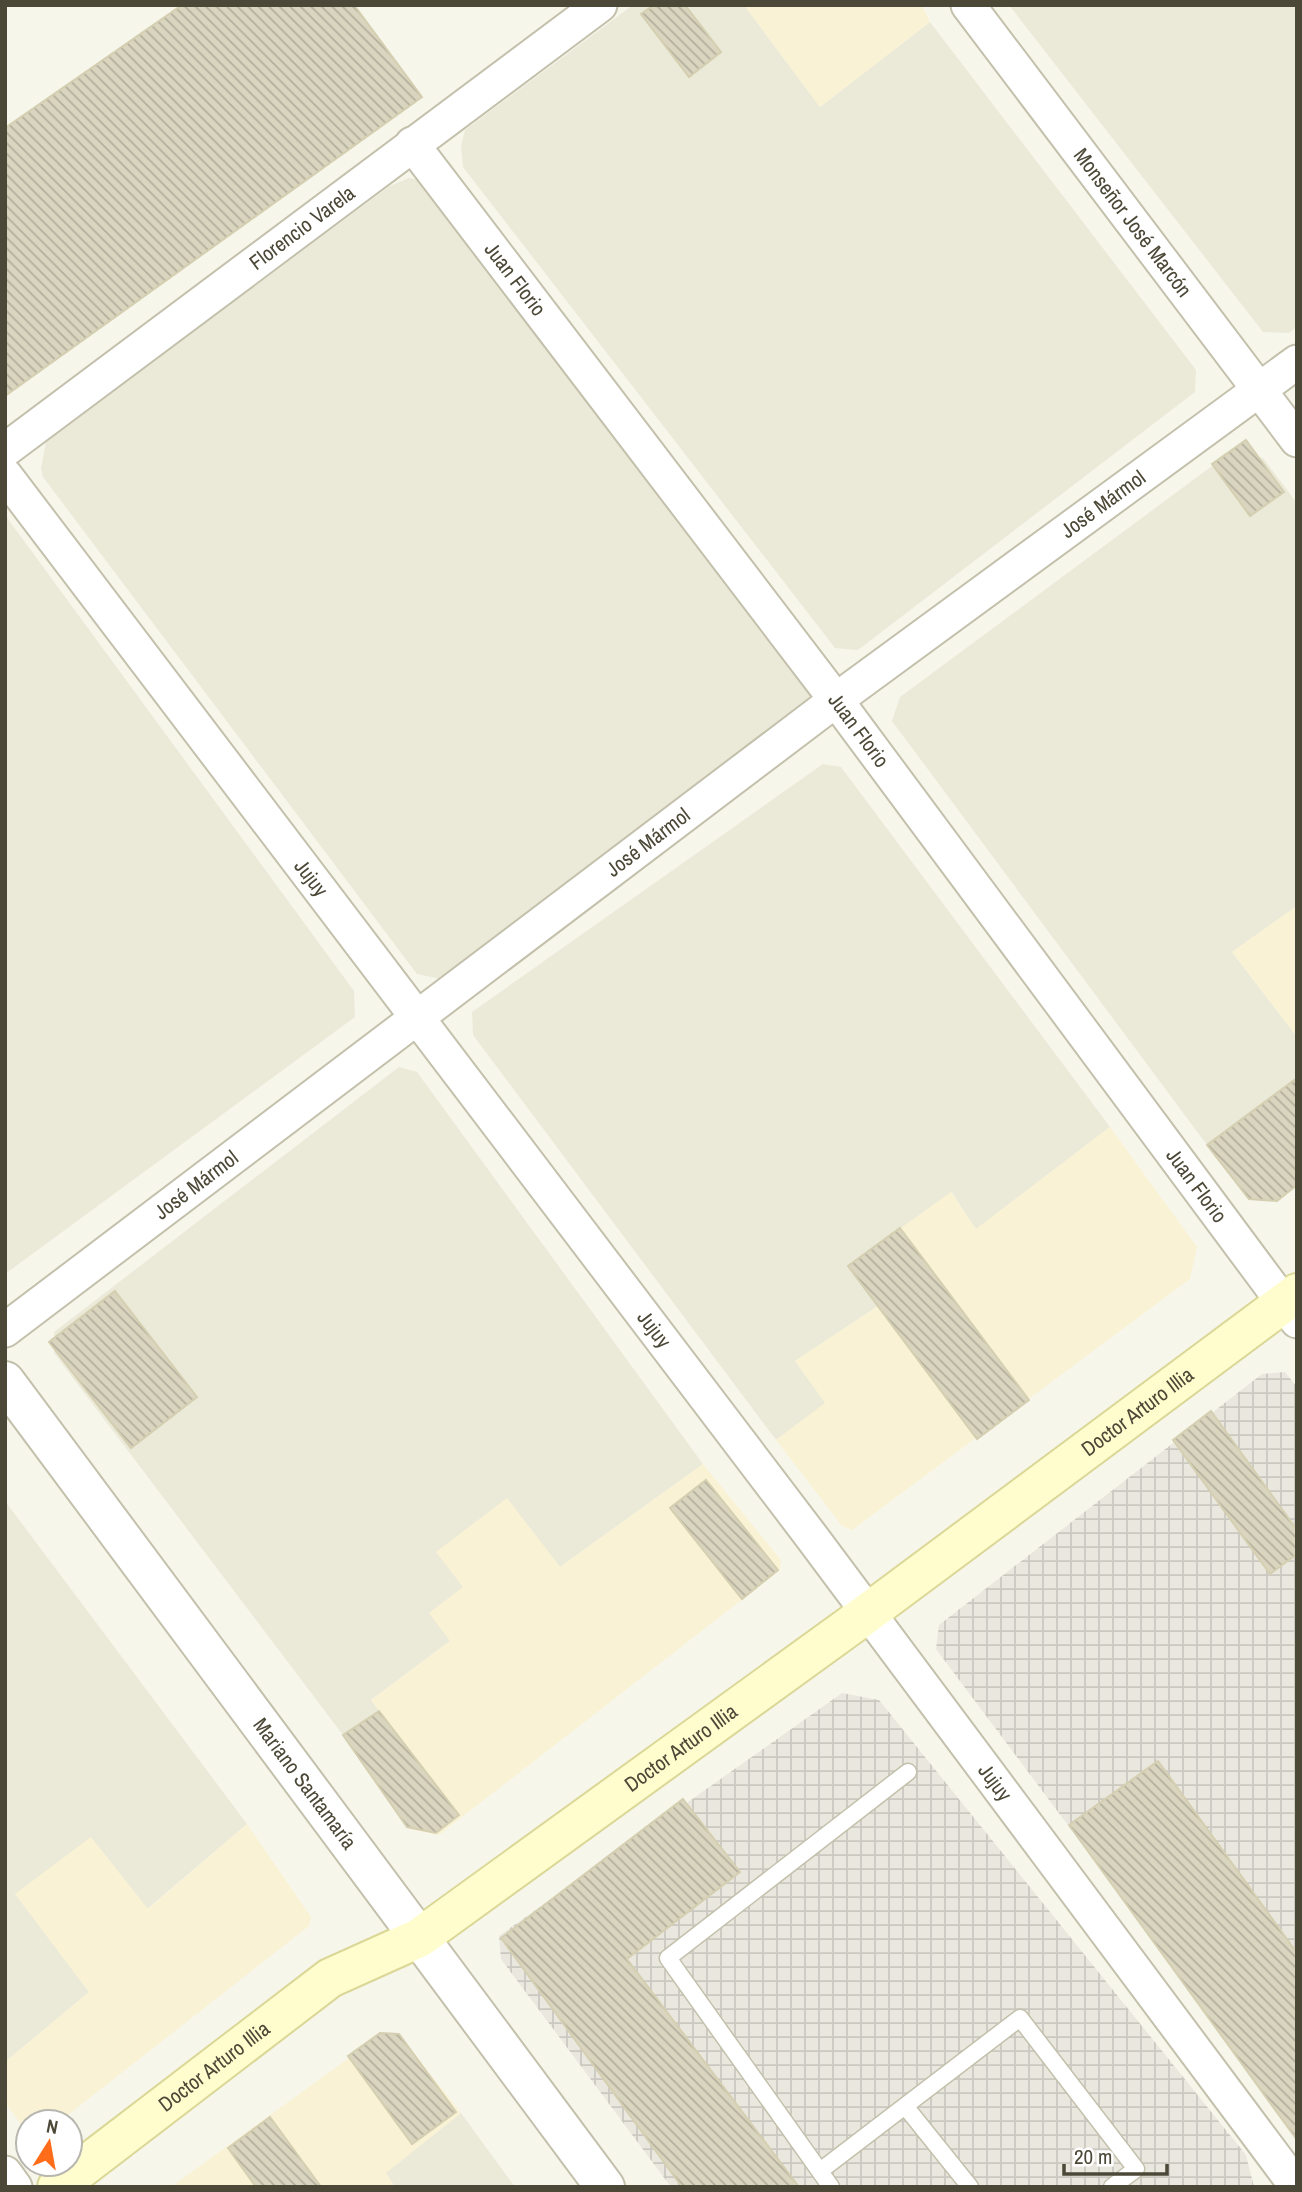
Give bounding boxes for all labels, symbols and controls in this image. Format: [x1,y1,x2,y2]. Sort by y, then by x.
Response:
street label: Monseñor José Marcón [1067,142,1199,303]
street label: Florencio Varela [243,178,361,276]
street label: Juan Florio [478,236,553,322]
street label: José Mármol [1054,463,1151,545]
street label: Juan Florio [822,687,896,773]
street label: José Mármol [600,801,696,883]
street label: Jujuy [288,853,335,903]
street label: Juan Florio [1160,1142,1234,1229]
street label: José Mármol [148,1143,244,1226]
street label: Jujuy [631,1304,678,1354]
street label: Doctor Arturo Illia [1075,1360,1200,1463]
street label: Doctor Arturo Illia [618,1697,744,1799]
street label: Mariano Santamaría [247,1712,364,1855]
street label: Jujuy [972,1757,1019,1807]
street label: Doctor Arturo Illia [152,2014,276,2118]
north arrow [14,2108,84,2178]
text: N [44,2112,60,2140]
scale bar [1064,2132,1167,2176]
text: 20 m [1074,2142,1112,2171]

